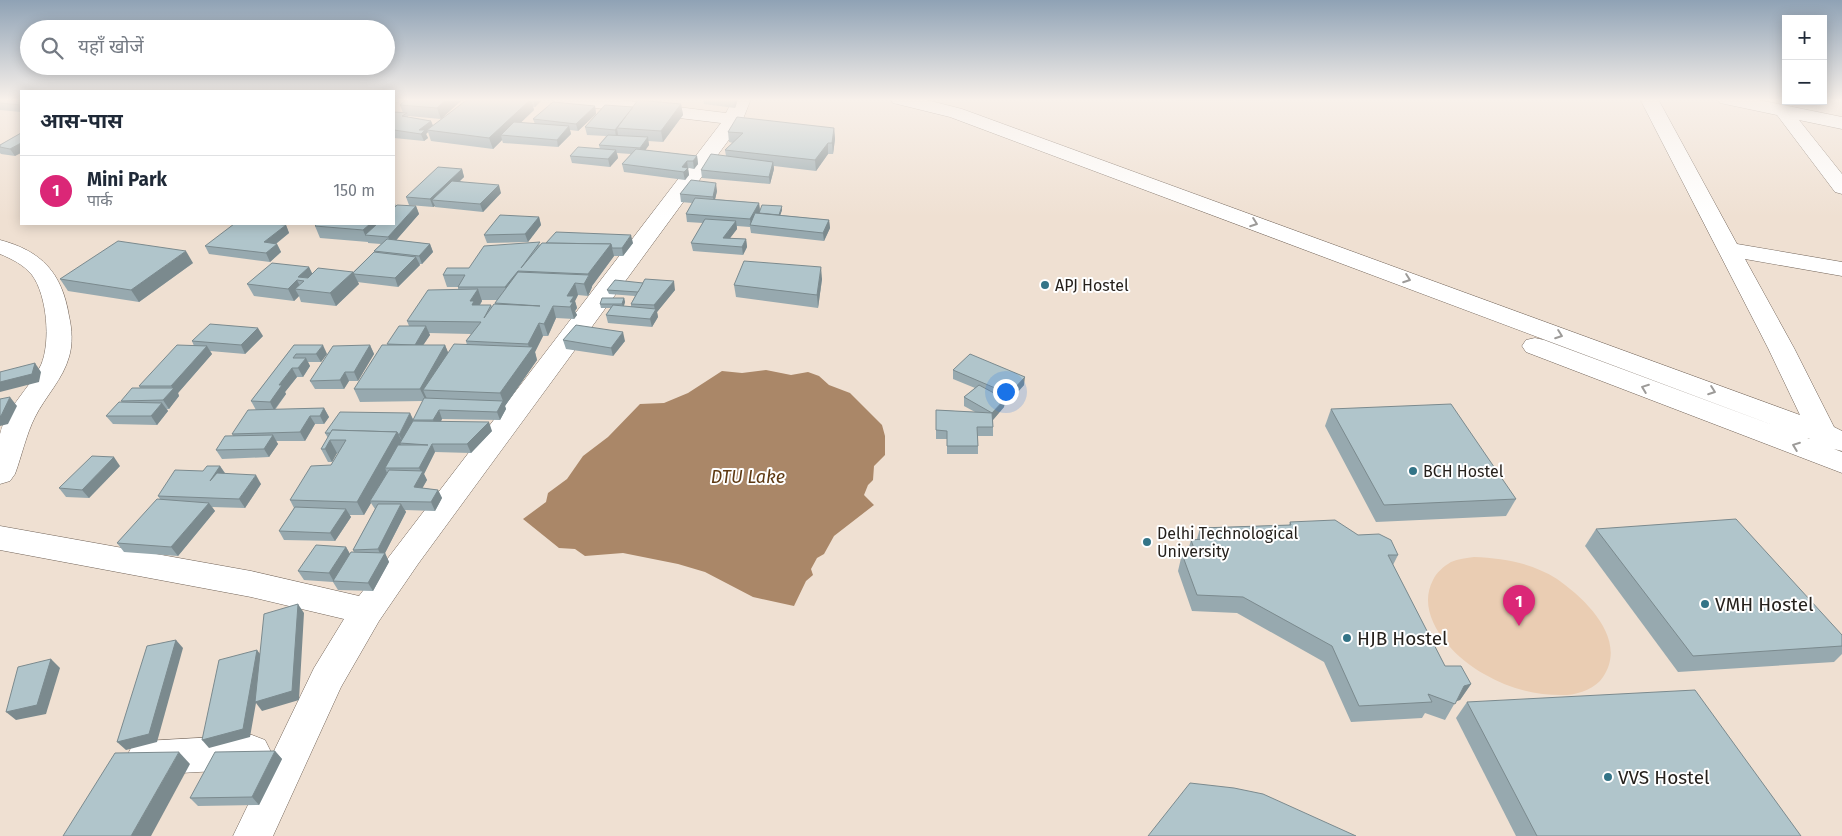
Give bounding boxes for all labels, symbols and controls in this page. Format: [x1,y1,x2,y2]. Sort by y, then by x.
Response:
map controls [1782,15,1827,105]
button: + [1782,15,1827,60]
search box [20,20,395,75]
icon: search [38,34,66,62]
text: यहाँ खोजें [78,35,144,58]
button: − [1782,60,1827,105]
text: आस-पास [40,108,123,134]
text: Mini Park [87,168,167,191]
text: 1 [52,181,60,200]
text: 150 m [333,181,375,200]
text: पार्क [87,191,113,210]
one-way arrow [1249,217,1258,227]
one-way arrow [1402,273,1410,283]
place label: APJ Hostel [1055,276,1129,295]
marker: APJ Hostel [1039,279,1051,291]
one-way arrow [1554,329,1563,339]
your location [993,379,1019,405]
one-way arrow [1641,384,1649,394]
one-way arrow [1707,385,1715,395]
one-way arrow [1793,442,1801,452]
place label: BCH Hostel [1423,462,1504,481]
marker: BCH Hostel [1407,465,1419,477]
water label: DTU Lake [711,466,785,488]
place label: Delhi Technological University [1157,524,1299,561]
marker: Delhi Technological University [1141,536,1153,548]
pin: 1 [1503,585,1535,626]
place label: VMH Hostel [1715,593,1814,616]
marker: VMH Hostel [1699,598,1711,610]
place label: HJB Hostel [1357,627,1448,650]
marker: HJB Hostel [1341,632,1353,644]
place label: VVS Hostel [1618,766,1710,789]
marker: VVS Hostel [1602,771,1614,783]

